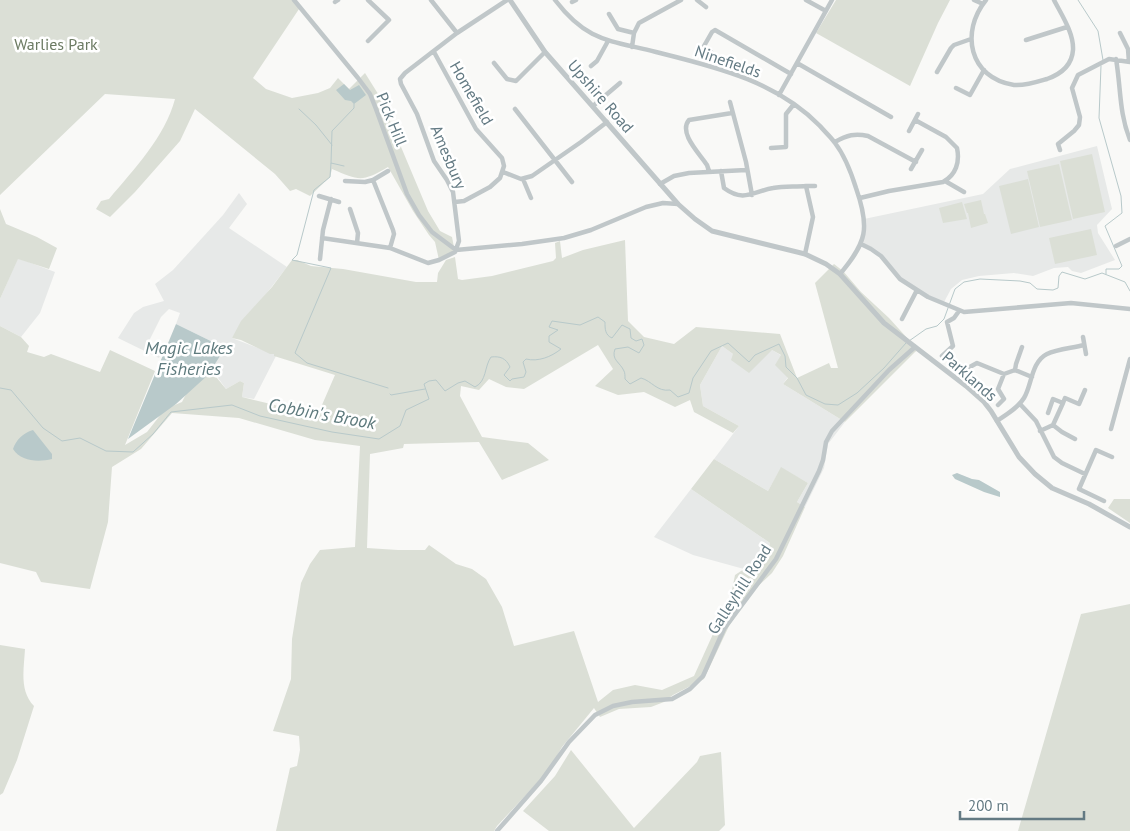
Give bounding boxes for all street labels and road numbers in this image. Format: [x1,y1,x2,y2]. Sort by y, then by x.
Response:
street label: Ninefields [692,40,764,82]
street label: Upshire Road [564,55,638,137]
street label: Homefield [446,57,498,129]
street label: Pick Hill [372,89,412,149]
street label: Amesbury [427,122,472,192]
street label: Parklands [938,347,1002,405]
street label: Galleyhill Road [703,540,775,638]

